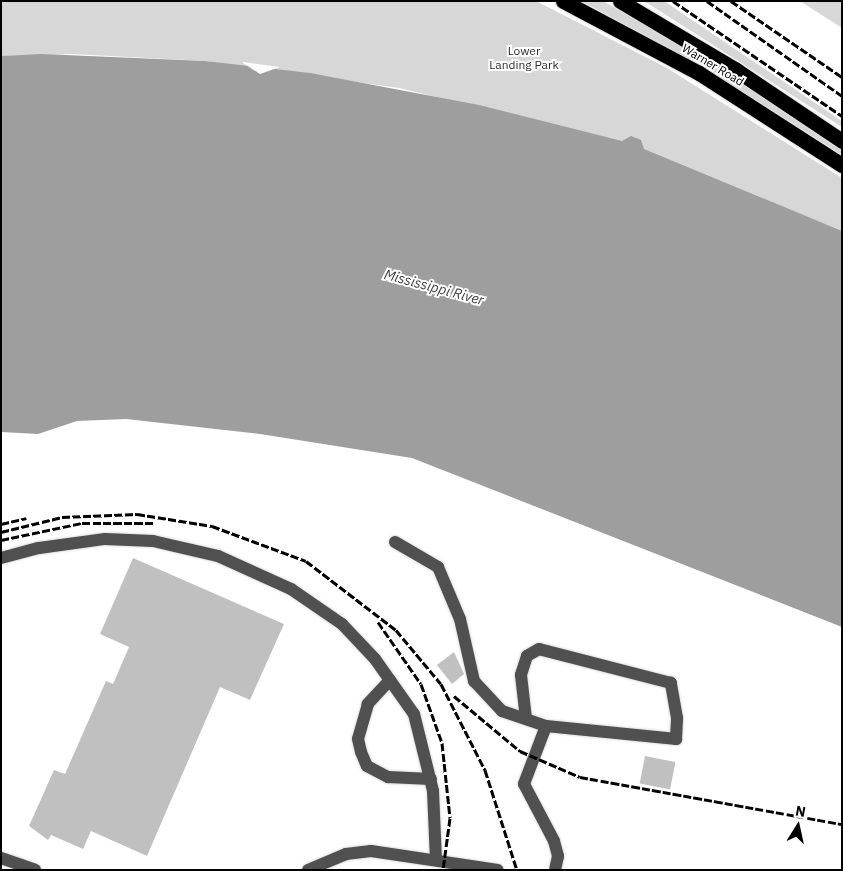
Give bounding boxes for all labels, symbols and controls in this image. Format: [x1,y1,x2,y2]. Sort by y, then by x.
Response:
street label: Warner Road [679,41,747,89]
park label: Lower Landing Park [489,44,559,72]
water label: Mississippi River [382,266,486,308]
north arrow [773,801,823,851]
text: N [794,801,807,821]

